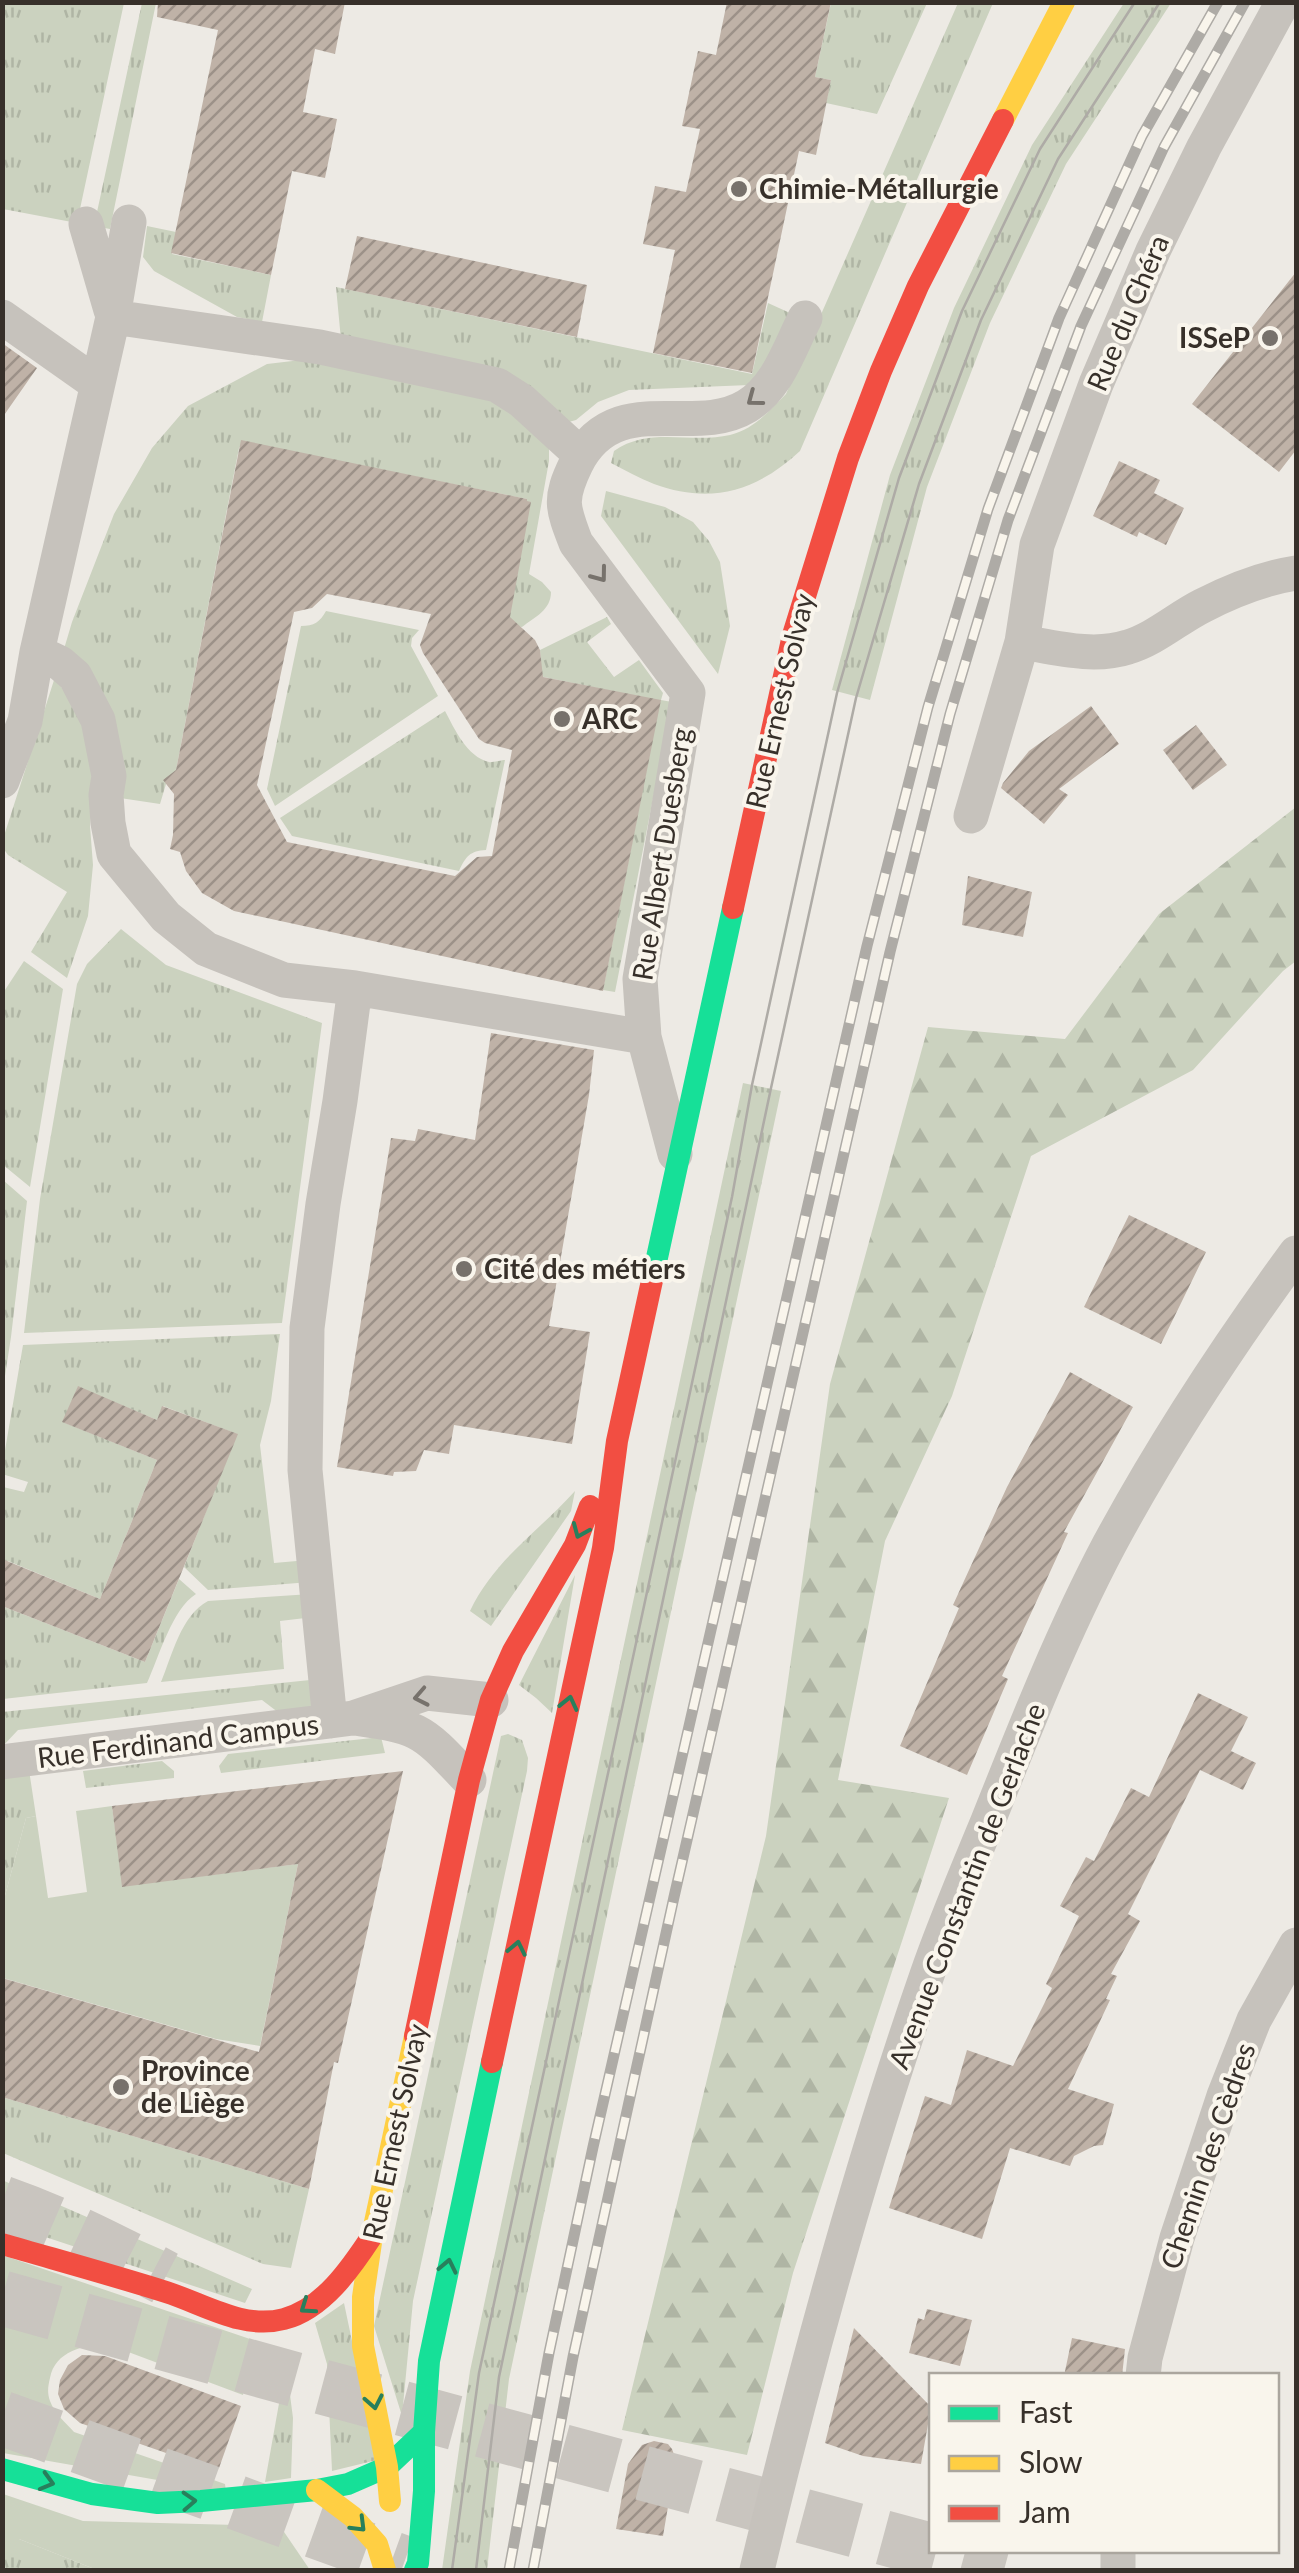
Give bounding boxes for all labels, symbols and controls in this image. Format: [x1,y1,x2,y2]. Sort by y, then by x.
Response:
place label: Chimie-Métallurgie [759,171,999,205]
marker: Chimie-Métallurgie [728,178,750,200]
street label: Rue du Chéra [1079,230,1175,396]
place label: ISSeP [1179,320,1250,354]
marker: ISSeP [1259,327,1281,349]
one-way arrow [747,388,765,405]
one-way arrow [588,564,606,582]
street label: Rue Ernest Solvay [738,589,820,812]
place label: ARC [581,701,638,735]
marker: ARC [551,708,573,730]
street label: Rue Albert Duesberg [624,725,698,983]
place label: Cité des métiers [484,1251,686,1285]
marker: Cité des métiers [453,1258,475,1280]
one-way arrow [572,1521,592,1539]
one-way arrow [413,1686,429,1707]
one-way arrow [558,1695,579,1712]
street label: Avenue Constantin de Gerlache [881,1698,1052,2073]
street label: Rue Ferdinand Campus [35,1706,320,1774]
one-way arrow [505,1940,526,1957]
street label: Rue Ernest Solvay [355,2020,434,2243]
street label: Chemin des Cèdres [1152,2038,1262,2273]
place label: Province de Liège [141,2053,250,2119]
marker: Province de Liège [110,2076,132,2098]
one-way arrow [436,2258,457,2275]
one-way arrow [300,2295,318,2312]
legend [929,2373,1279,2553]
one-way arrow [363,2393,384,2410]
text: Fast [1019,2393,1073,2429]
text: Slow [1019,2443,1083,2479]
one-way arrow [38,2470,55,2491]
one-way arrow [181,2491,197,2512]
text: Jam [1019,2493,1071,2529]
one-way arrow [347,2513,365,2531]

